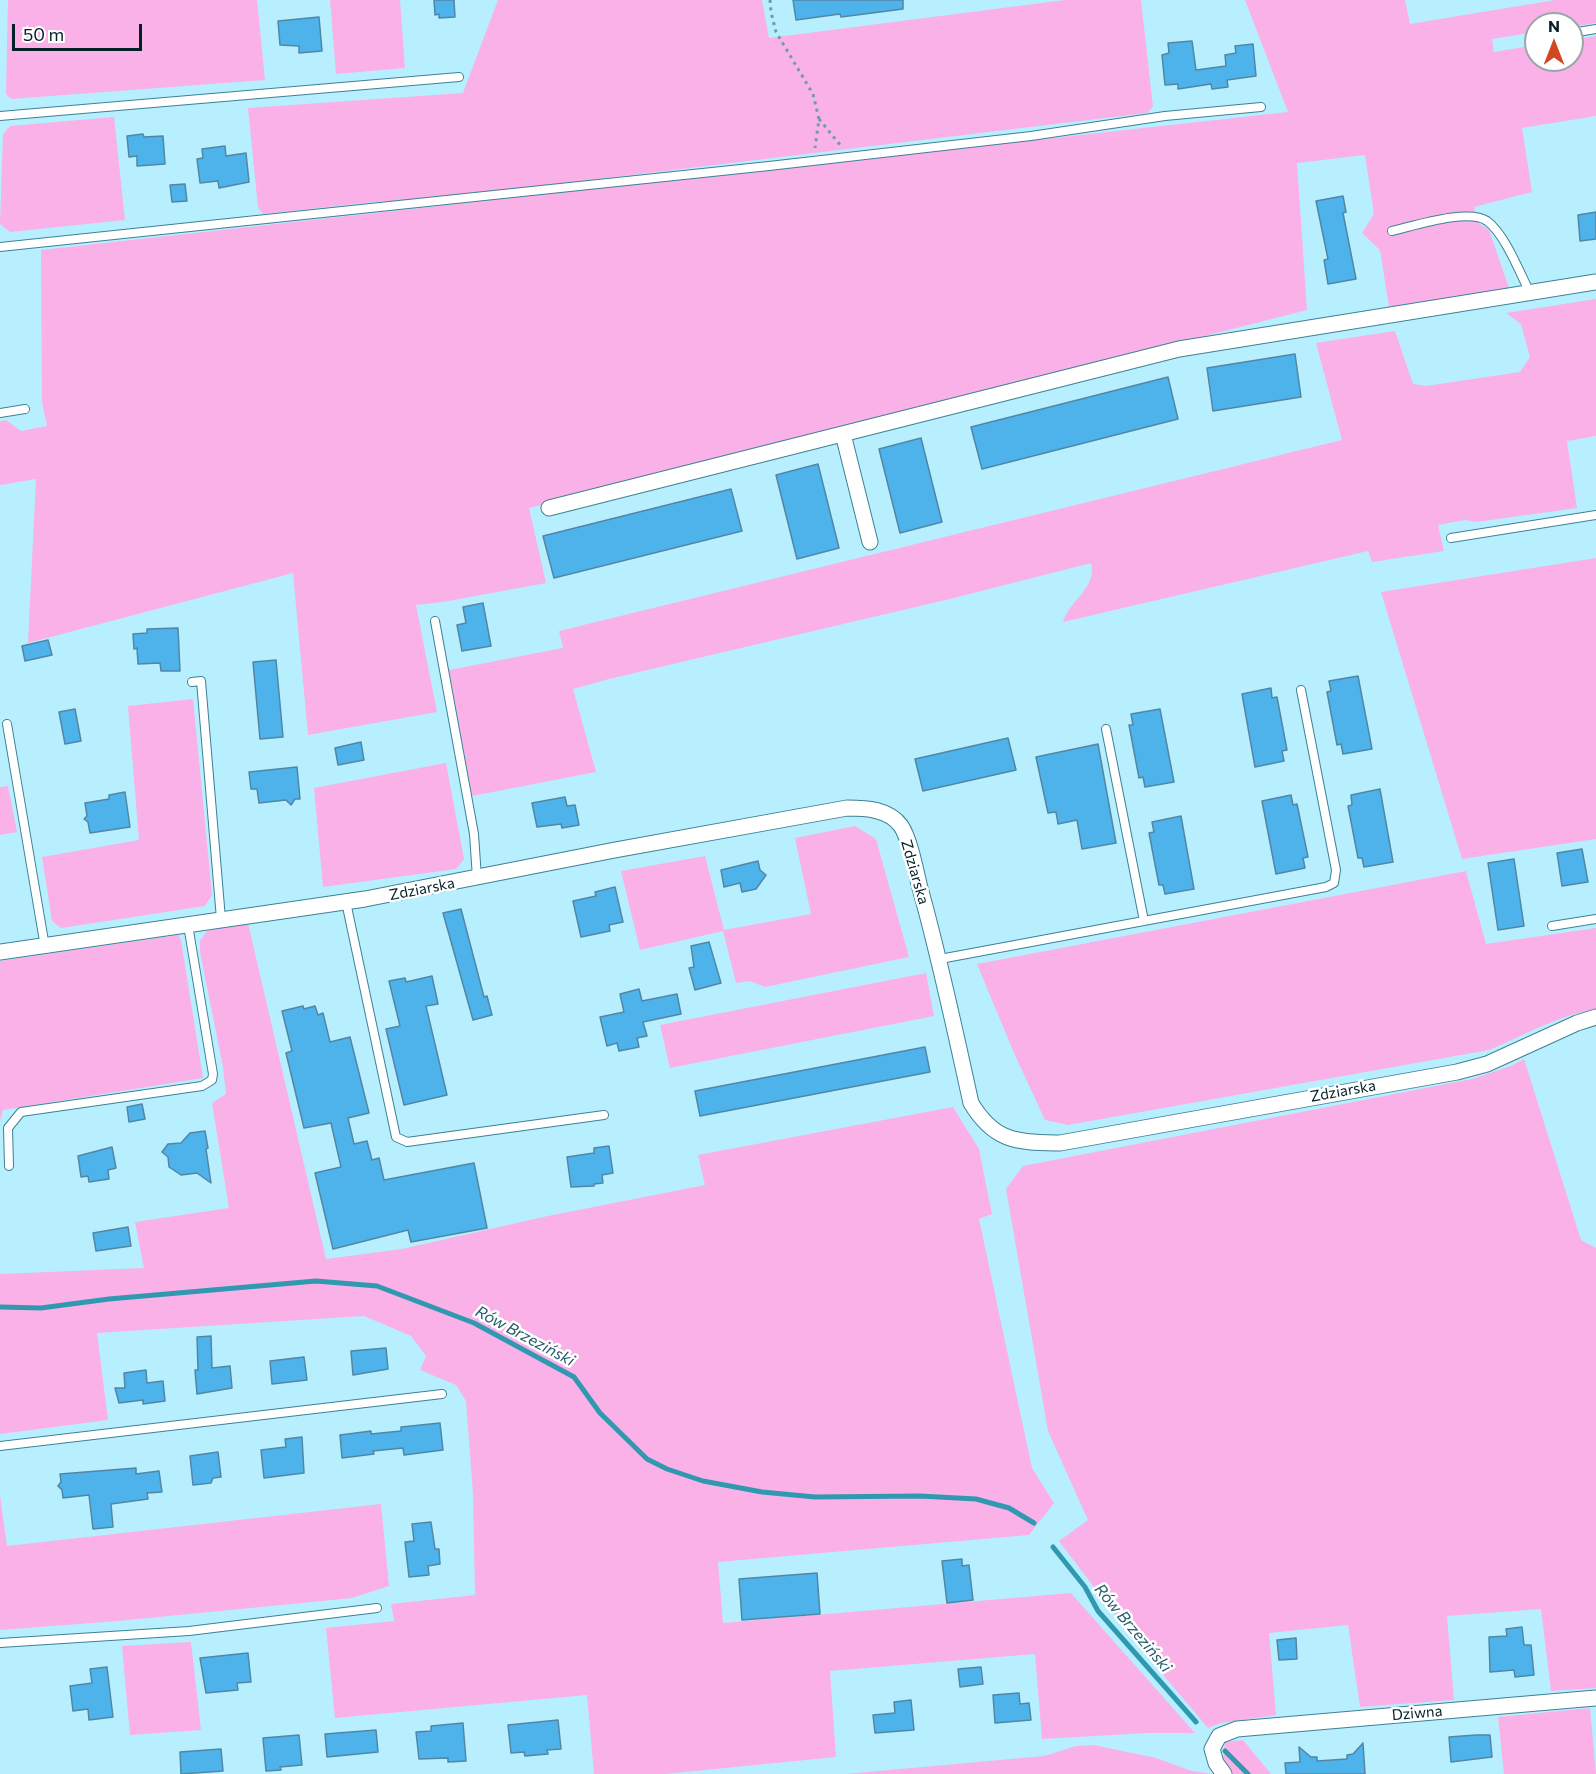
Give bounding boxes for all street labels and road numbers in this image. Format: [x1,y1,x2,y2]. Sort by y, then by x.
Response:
street label: Zdziarska [897,838,933,906]
street label: Zdziarska [388,874,456,904]
street label: Zdziarska [1309,1076,1377,1106]
street label: Dziwna [1391,1702,1443,1724]

